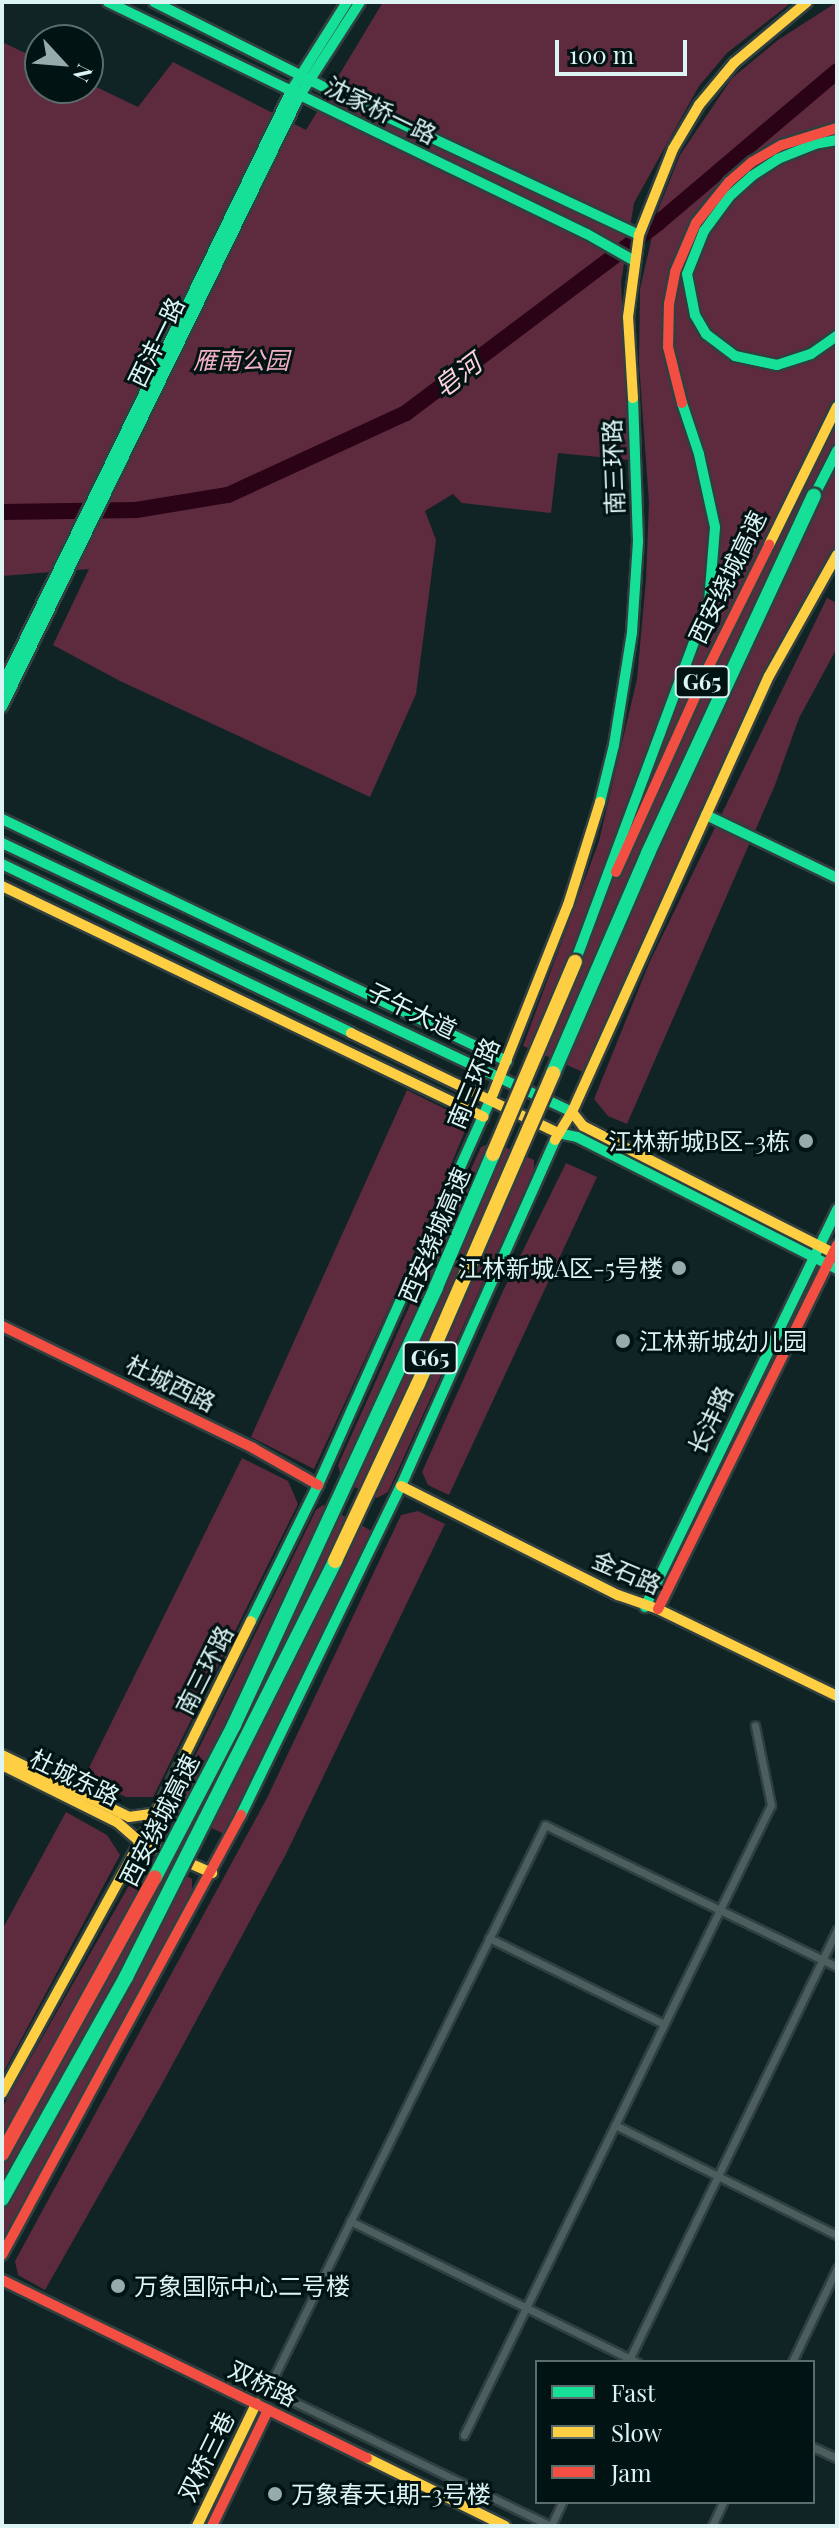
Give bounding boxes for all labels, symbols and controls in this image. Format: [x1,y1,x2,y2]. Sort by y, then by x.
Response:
north arrow [24,24,104,104]
scale bar [559,24,691,74]
text: 100 m [569,38,634,70]
text: N [67,60,101,87]
street label: 沈家桥一路 [321,71,441,149]
street label: 西沣一路 [122,293,190,391]
park label: 雁南公园 [193,346,289,374]
water label: 皂河 [427,347,487,403]
street label: 南三环路 [597,419,629,515]
street label: 西安绕城高速 [682,506,772,648]
road number: G65 [674,664,730,700]
street label: 子午大道 [363,976,461,1044]
street label: 南三环路 [441,1033,505,1133]
place label: 江林新城B区-3栋 [608,1127,790,1155]
marker: 江林新城B区-3栋 [797,1132,815,1150]
street label: 西安绕城高速 [393,1163,475,1307]
place label: 江林新城A区-5号楼 [458,1254,663,1282]
marker: 江林新城A区-5号楼 [670,1259,688,1277]
place label: 江林新城幼儿园 [639,1327,807,1355]
marker: 江林新城幼儿园 [614,1332,632,1350]
road number: G65 [402,1340,458,1376]
street label: 杜城西路 [122,1349,220,1417]
street label: 长沣路 [682,1381,738,1459]
street label: 金石路 [588,1545,666,1599]
street label: 南三环路 [169,1621,239,1719]
street label: 杜城东路 [26,1743,124,1811]
street label: 西安绕城高速 [113,1749,205,1891]
place label: 万象国际中心二号楼 [134,2272,350,2300]
marker: 万象国际中心二号楼 [109,2277,127,2295]
street label: 双桥路 [224,2354,302,2412]
legend [535,2360,815,2504]
text: Fast [611,2376,656,2408]
street label: 双桥三巷 [172,2407,240,2505]
text: Slow [611,2416,662,2448]
text: Jam [611,2456,652,2488]
place label: 万象春天1期-3号楼 [291,2480,491,2508]
marker: 万象春天1期-3号楼 [266,2485,284,2503]

